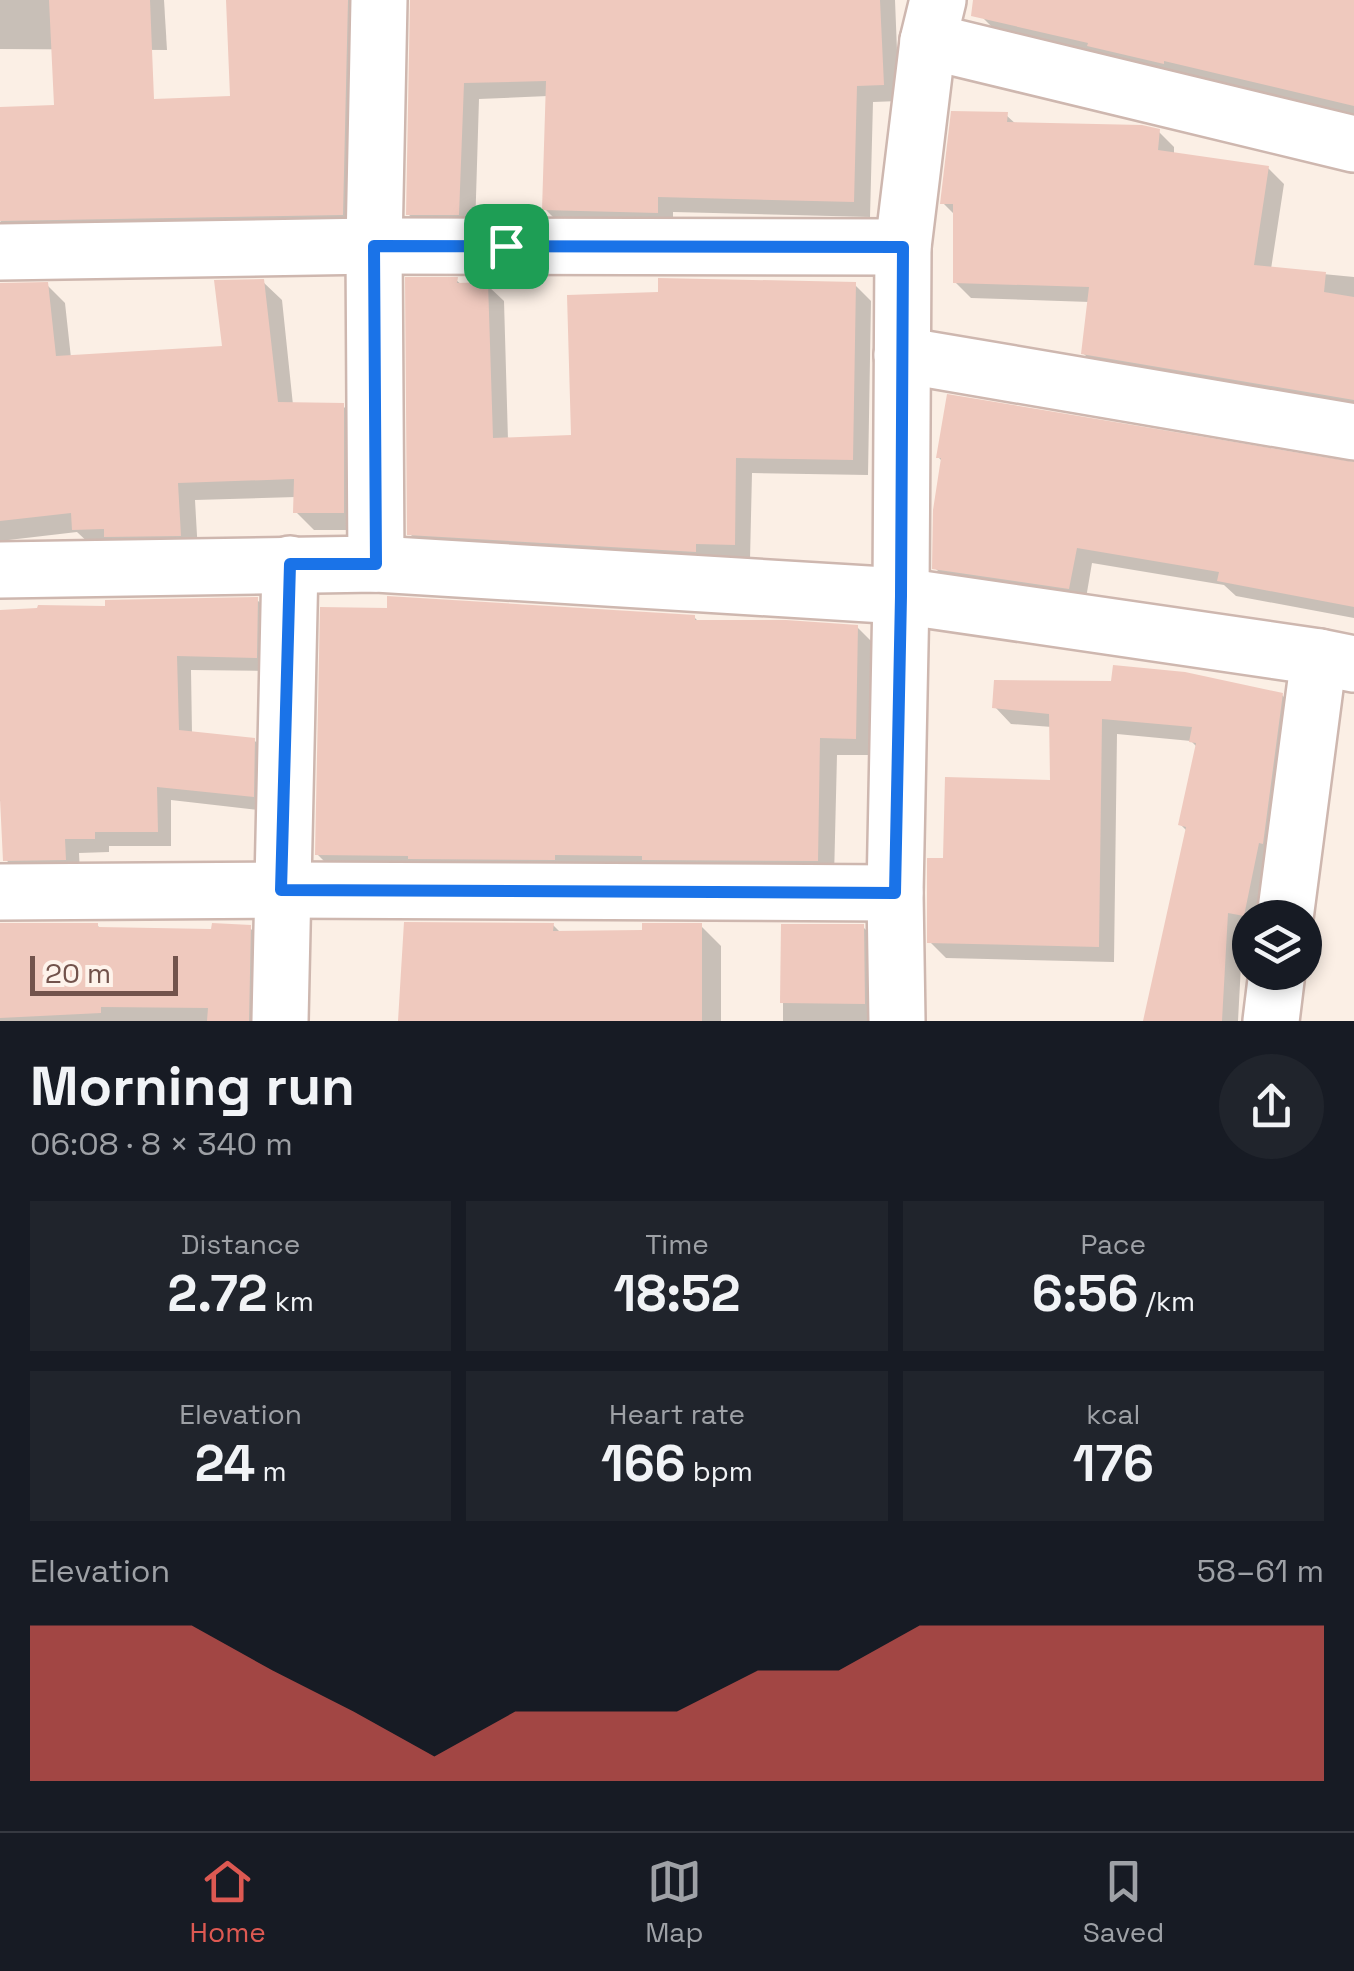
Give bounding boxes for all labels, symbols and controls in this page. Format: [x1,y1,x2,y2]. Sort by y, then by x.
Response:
pin [464,204,549,289]
icon: arrive [479,219,534,274]
map controls [1232,900,1322,990]
button: layers [1232,900,1322,990]
scale bar [30,951,178,996]
text: 20 m [45,955,111,991]
text: Morning run [30,1051,355,1121]
button: share [1219,1054,1324,1159]
text: 06:08 · 8 × 340 m [30,1124,293,1164]
text: Distance [181,1226,300,1262]
text: Time [645,1226,709,1262]
text: Pace [1081,1226,1146,1262]
text: 2.72 [167,1262,268,1326]
text: 18:52 [614,1262,740,1326]
text: 6:56 [1032,1262,1138,1326]
text: km [268,1283,314,1319]
text: /km [1138,1283,1195,1319]
text: Elevation [179,1396,302,1432]
text: Heart rate [609,1396,745,1432]
text: kcal [1086,1396,1140,1432]
text: 24 [195,1432,255,1496]
text: 166 [601,1432,686,1496]
text: 176 [1073,1432,1154,1496]
text: m [255,1453,287,1489]
text: bpm [686,1453,753,1489]
text: Elevation [30,1551,170,1591]
text: 58–61 m [1197,1551,1324,1591]
tab: Home [190,1854,266,1950]
tab: Map [645,1854,704,1950]
tab: Saved [1083,1854,1164,1950]

